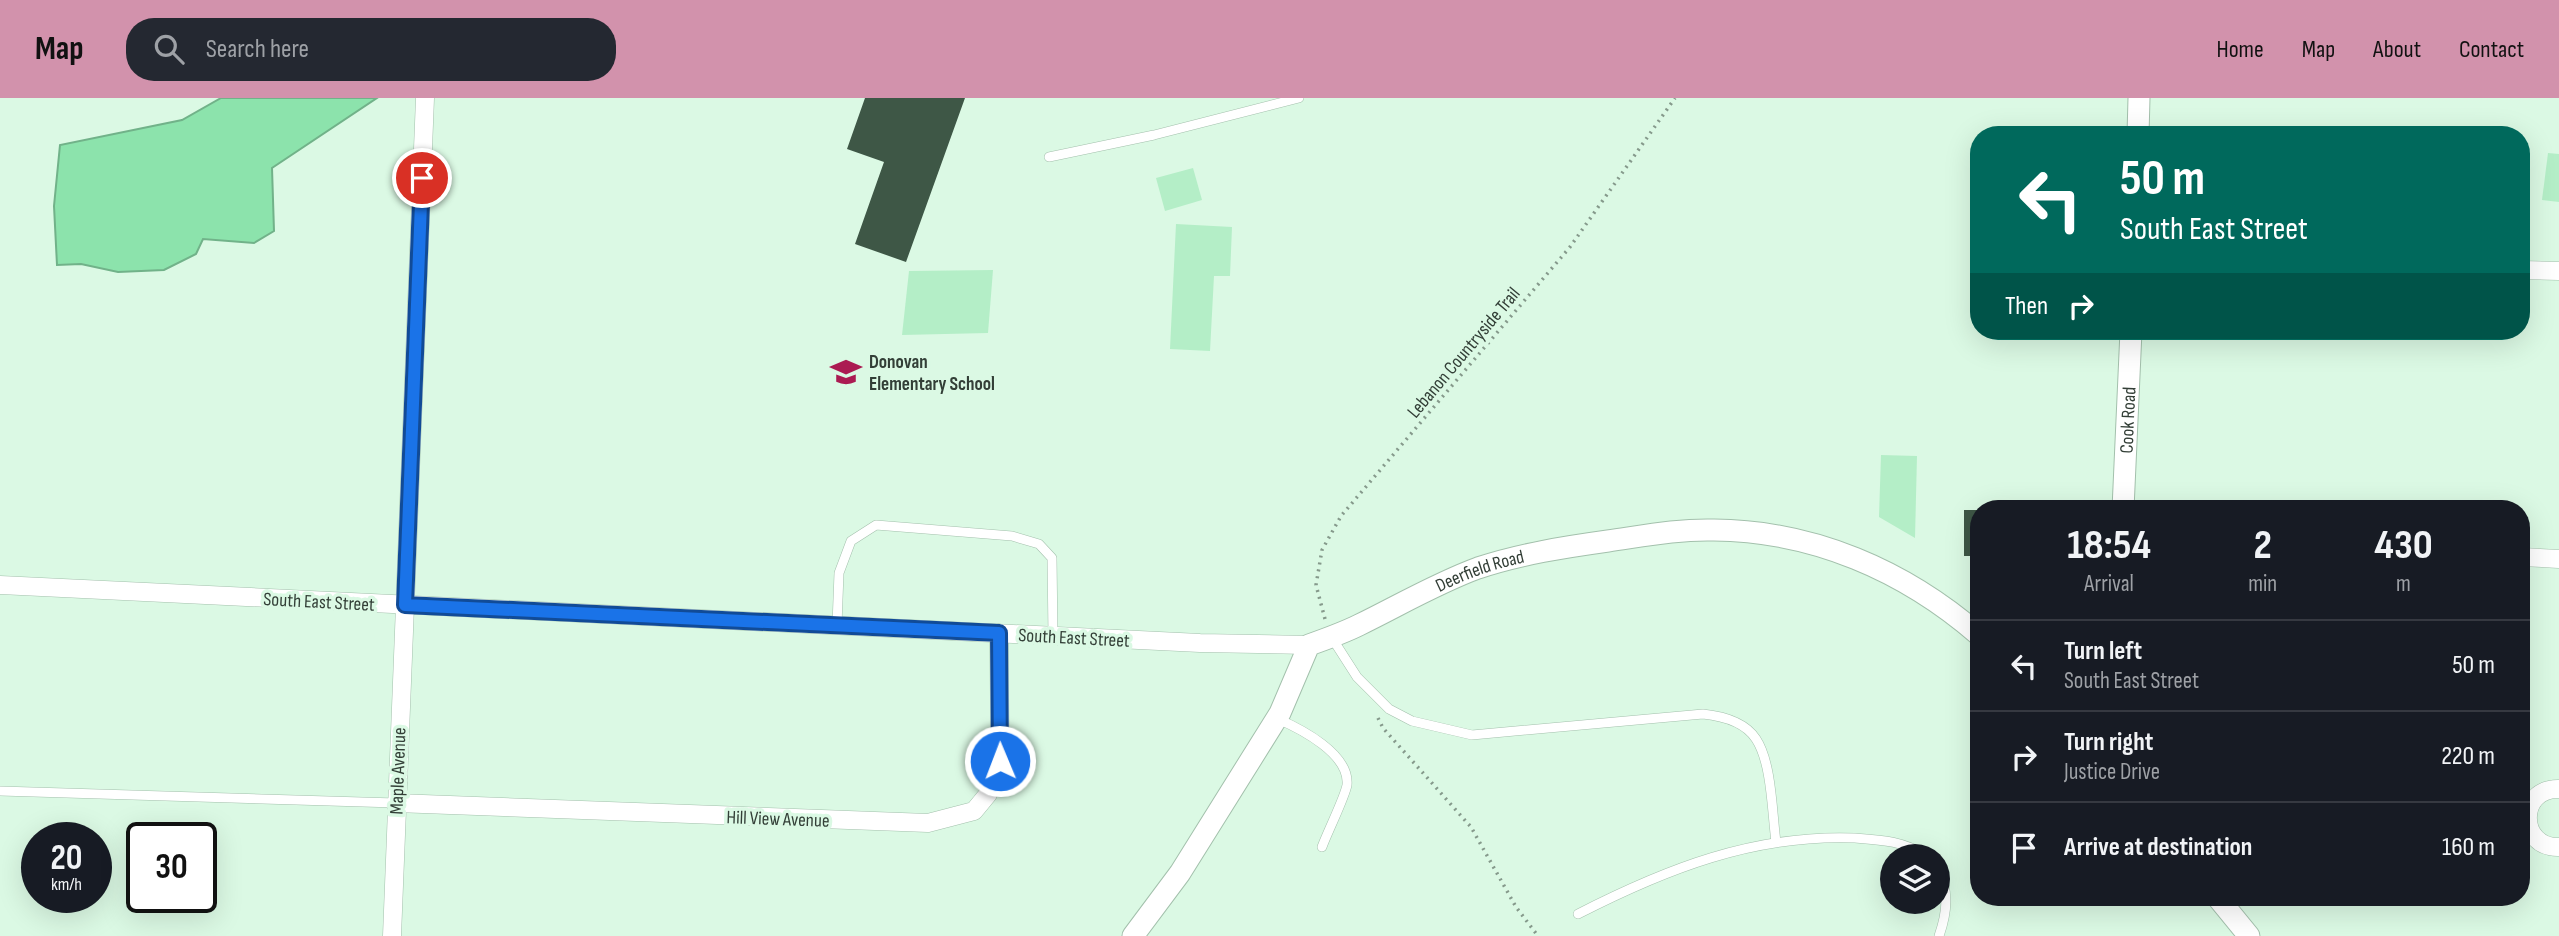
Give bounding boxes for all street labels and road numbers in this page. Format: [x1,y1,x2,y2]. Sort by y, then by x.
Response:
street label: Lebanon Countryside Trail [1403,283,1525,423]
street label: Cook Road [2116,386,2141,454]
street label: Deerfield Road [1432,546,1526,598]
street label: South East Street [263,588,375,617]
street label: South East Street [1018,624,1130,653]
street label: Maple Avenue [385,727,412,815]
street label: Hill View Avenue [726,806,830,833]

